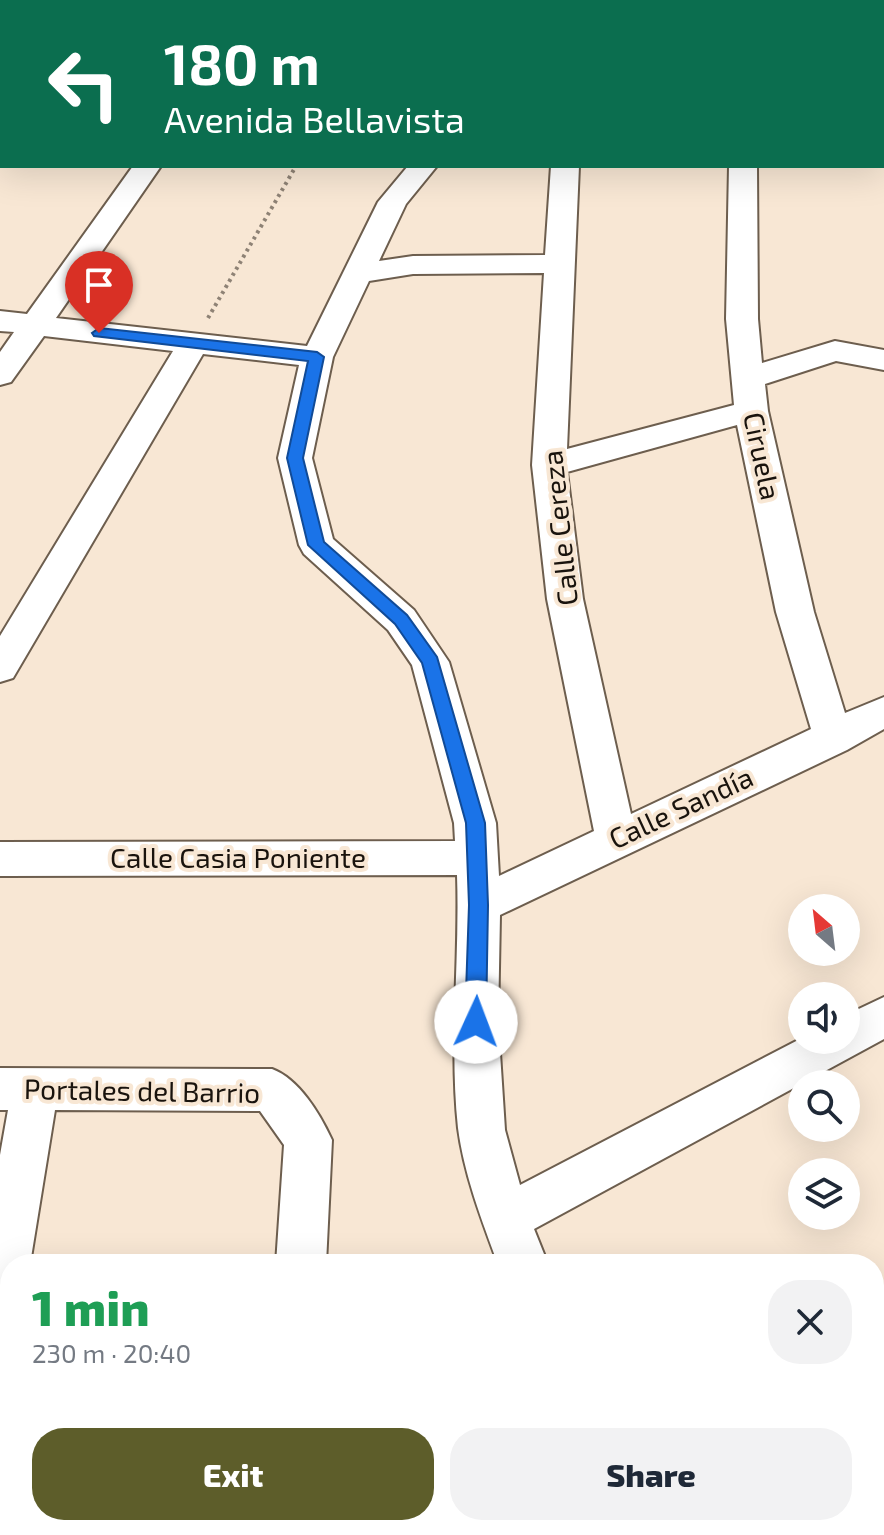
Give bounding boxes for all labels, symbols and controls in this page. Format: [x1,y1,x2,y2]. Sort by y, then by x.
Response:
text: 180 m [164,29,320,96]
icon: left [32,32,136,136]
text: Avenida Bellavista [164,97,465,140]
pin [65,251,133,333]
icon: arrive [77,263,121,307]
street label: Ciruela [737,409,789,503]
street label: Calle Cereza [534,449,584,607]
street label: Calle Sandía [603,759,758,855]
street label: Calle Casia Poniente [110,840,366,874]
north arrow [788,894,860,966]
map controls [788,894,860,1230]
position arrow [434,980,518,1064]
button: sound [788,982,860,1054]
button: search [788,1070,860,1142]
street label: Portales del Barrio [24,1071,260,1109]
button: layers [788,1158,860,1230]
text: 1 min [32,1278,150,1336]
button: close [768,1280,852,1364]
text: 230 m · 20:40 [32,1337,191,1368]
button: Exit [32,1428,434,1520]
button: Share [450,1428,852,1520]

